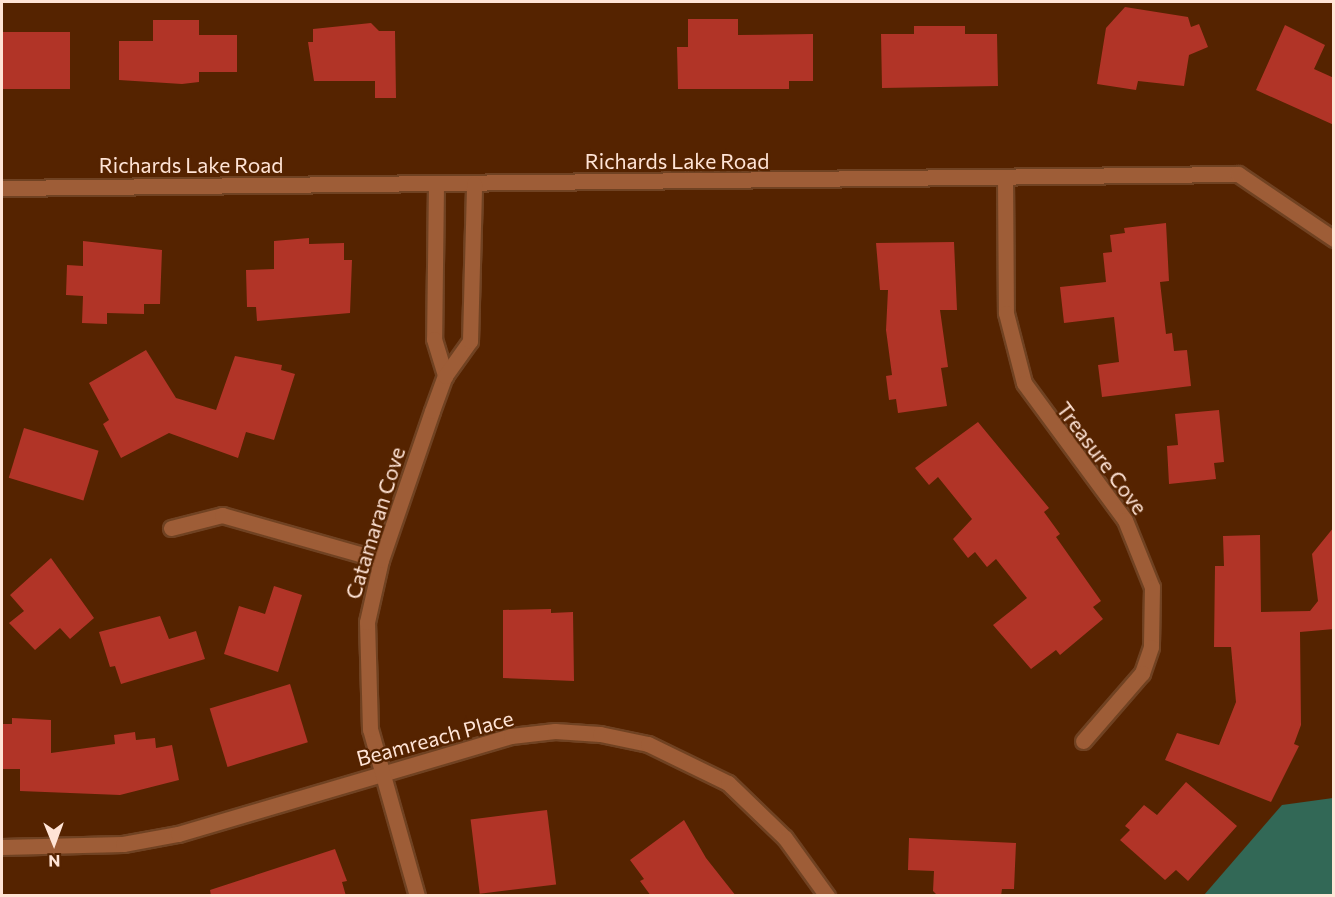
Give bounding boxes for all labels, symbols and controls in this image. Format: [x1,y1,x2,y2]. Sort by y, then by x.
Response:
street label: Richards Lake Road [585,148,769,174]
street label: Richards Lake Road [99,152,283,178]
street label: Treasure Cove [1052,397,1152,519]
street label: Catamaran Cove [340,444,410,602]
street label: Beamreach Place [354,705,516,771]
north arrow [24,813,84,873]
text: N [48,852,60,871]

